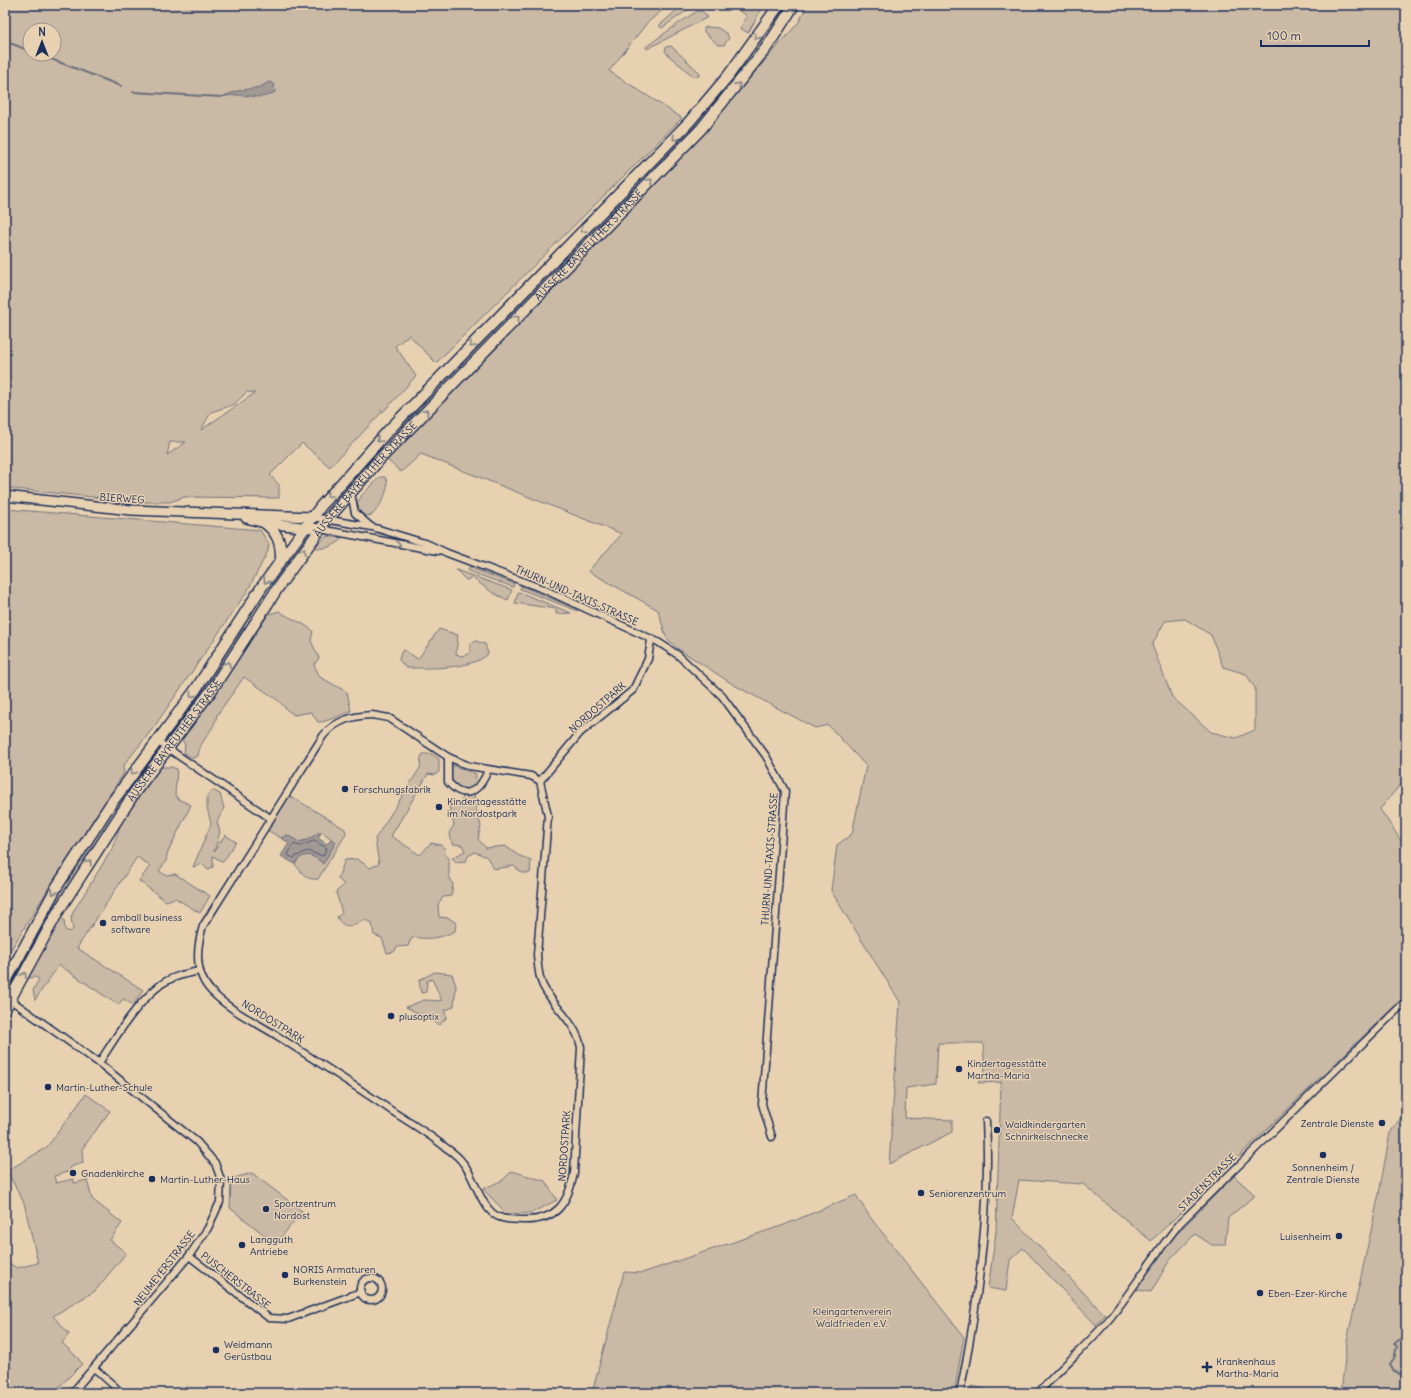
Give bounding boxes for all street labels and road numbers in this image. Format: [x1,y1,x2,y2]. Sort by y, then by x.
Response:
street label: ÄUSSERE BAYREUTHER STRASSE [532,187,646,303]
street label: ÄUSSERE BAYREUTHER STRASSE [311,419,420,540]
street label: BIERWEG [99,490,145,507]
street label: THURN-UND-TAXIS-STRASSE [513,562,640,629]
street label: ÄUSSERE BAYREUTHER STRASSE [125,676,224,804]
street label: NORDOSTPARK [566,679,629,736]
street label: THURN-UND-TAXIS-STRASSE [758,792,781,926]
street label: NORDOSTPARK [239,997,307,1046]
street label: NORDOSTPARK [556,1109,574,1182]
street label: STADENSTRASSE [1175,1150,1239,1214]
street label: NEUMEYERSTRASSE [131,1228,198,1309]
street label: PUSCHERSTRASSE [198,1249,273,1312]

